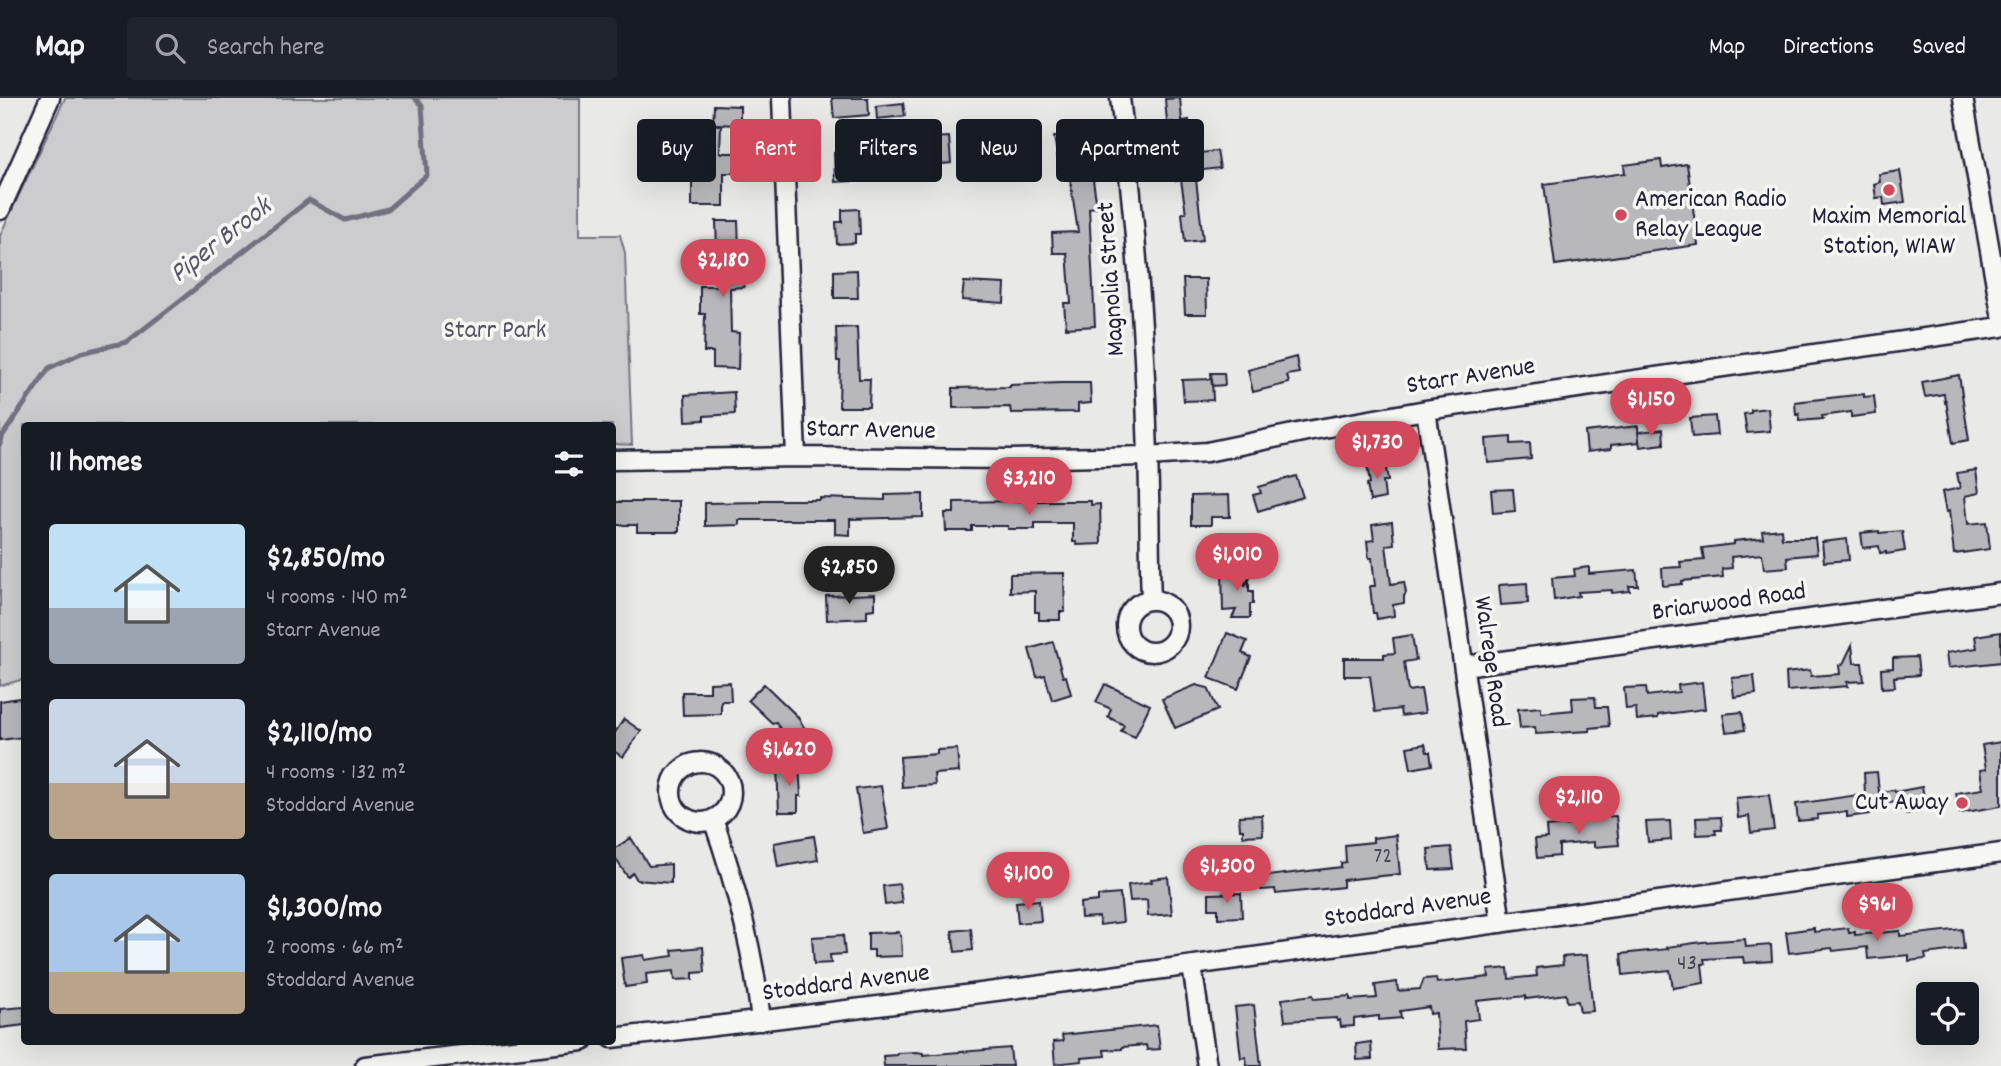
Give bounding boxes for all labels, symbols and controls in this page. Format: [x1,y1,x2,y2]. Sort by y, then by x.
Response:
search box [127,17,617,80]
text: Map [35,25,85,72]
icon: search [151,29,189,67]
text: Search here [207,30,325,67]
text: Map [1709,31,1745,65]
text: Directions [1783,31,1874,65]
text: Saved [1912,31,1966,65]
chip: Buy [637,119,716,182]
chip: Rent [730,119,821,182]
chip: Filters [835,119,942,182]
chip: New [956,119,1042,182]
chip: Apartment [1056,119,1204,182]
place label: American Radio Relay League [1635,182,1787,249]
marker: Maxim Memorial Station, W1AW [1881,182,1897,198]
water label: Piper Brook [162,188,284,295]
place label: Maxim Memorial Station, W1AW [1812,199,1966,266]
street label: Magnolia Street [1088,200,1136,357]
marker: American Radio Relay League [1613,207,1629,223]
pin: $2,180 [666,240,780,299]
text: $2,180 [697,245,749,278]
park label: Starr Park [444,313,546,350]
street label: Starr Avenue [1404,349,1538,405]
pin: $1,150 [1594,378,1708,438]
text: $1,150 [1626,384,1676,417]
street label: Starr Avenue [806,411,936,451]
pin: $1,730 [1320,422,1434,481]
text: $1,730 [1351,427,1403,460]
text: 11 homes [49,443,143,486]
icon: filters [550,445,588,483]
pin: $3,210 [972,458,1086,517]
text: $3,210 [1002,463,1056,496]
pin: $1,010 [1180,533,1294,593]
text: $2,850/mo [266,539,385,582]
text: $1,010 [1211,539,1263,572]
pin: $2,850 [792,546,906,606]
icon: home [105,552,189,636]
text: $2,850 [820,552,878,585]
street label: Briarwood Road [1650,574,1808,632]
text: 4 rooms · 140 m² [266,582,408,615]
street label: Walrege Road [1463,594,1517,730]
text: Starr Avenue [266,615,381,648]
text: $2,110/mo [266,714,372,757]
icon: home [105,727,189,811]
pin: $1,620 [732,728,846,788]
text: $1,620 [762,734,816,767]
text: 4 rooms · 132 m² [266,757,406,790]
pin: $2,110 [1522,776,1636,836]
text: $2,110 [1555,782,1603,815]
place label: Cut Away [1855,785,1948,822]
text: Stoddard Avenue [266,790,415,823]
marker: Cut Away [1954,795,1970,811]
house number: 72 [1374,841,1392,874]
pin: $1,300 [1170,846,1284,905]
text: $1,300 [1199,851,1255,884]
pin: $1,100 [971,852,1085,912]
text: $1,100 [1002,858,1054,891]
street label: Stoddard Avenue [1322,879,1494,939]
pin: $961 [1836,884,1918,943]
text: $1,300/mo [266,889,382,932]
text: $961 [1858,889,1896,922]
icon: home [105,902,189,986]
text: 2 rooms · 66 m² [266,932,404,965]
house number: 43 [1677,948,1697,981]
street label: Stoddard Avenue [760,955,932,1013]
text: Stoddard Avenue [266,965,415,998]
map controls [1916,982,1979,1045]
button: locate [1916,982,1979,1045]

